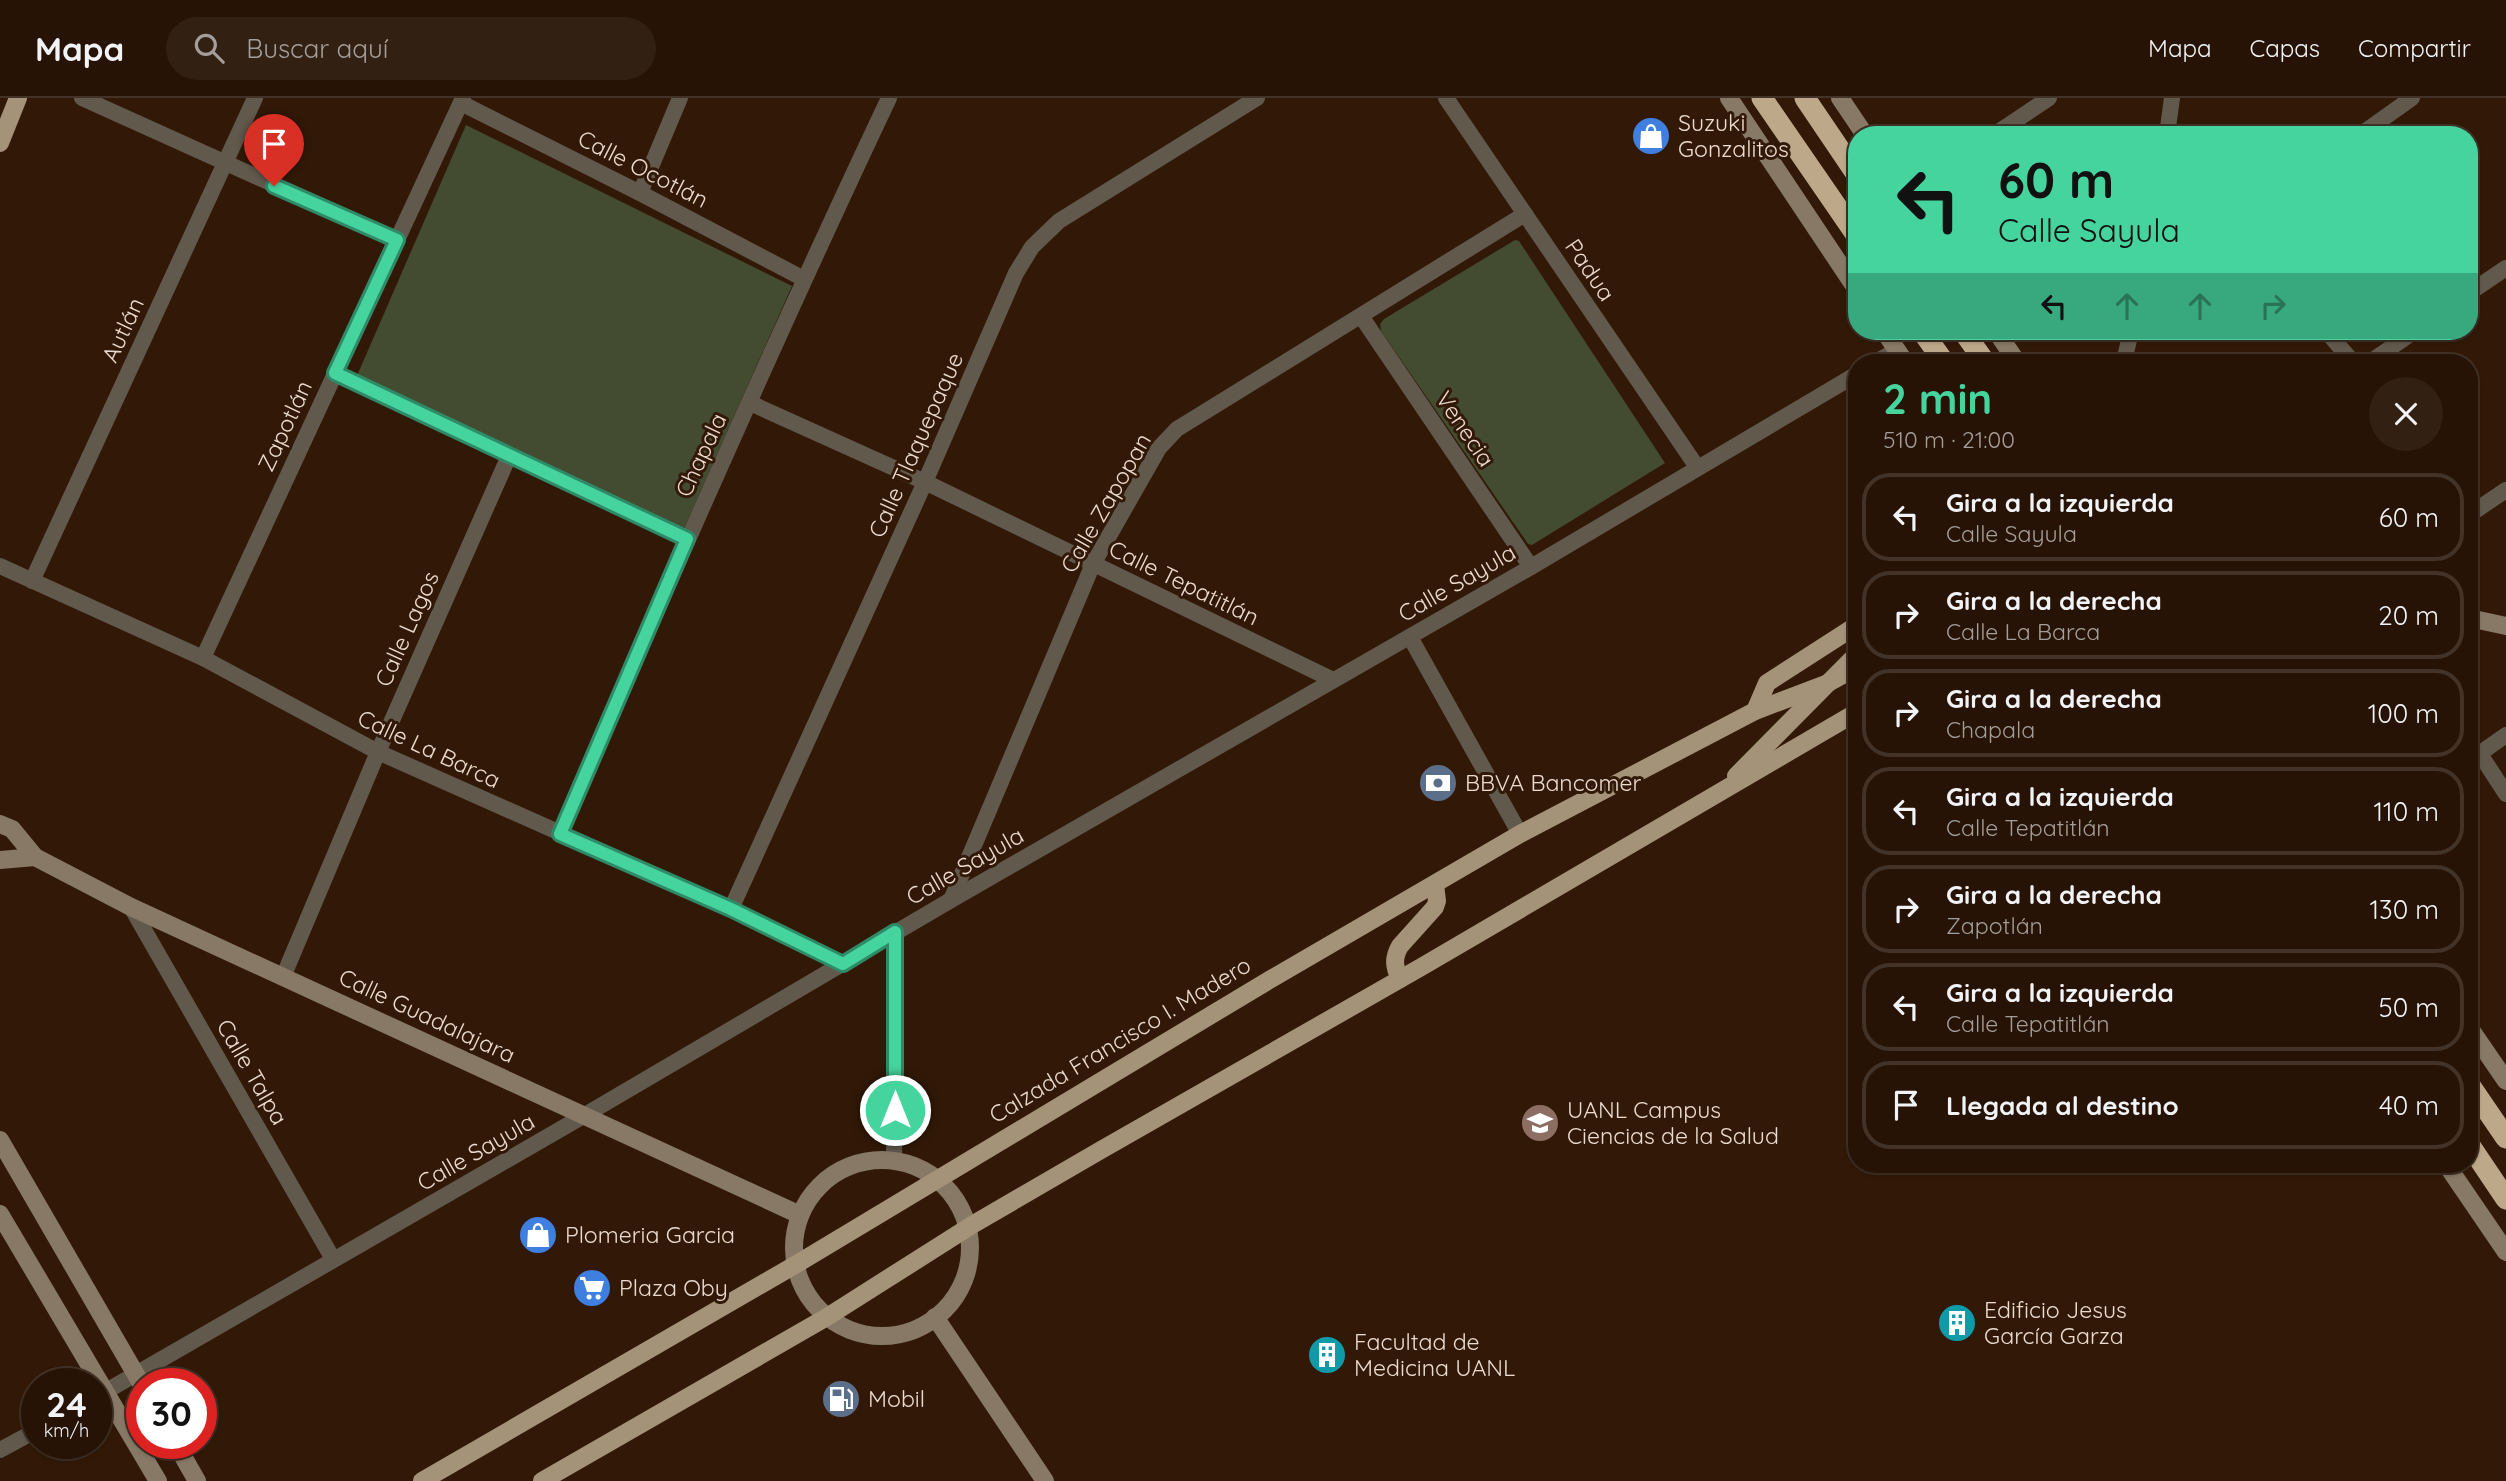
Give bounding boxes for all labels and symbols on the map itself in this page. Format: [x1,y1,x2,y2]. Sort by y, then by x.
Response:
place label: Suzuki Gonzalitos [1678,108,1789,163]
pin [244,114,304,186]
shop icon: Suzuki Gonzalitos [1630,115,1672,157]
street label: Calle Ocotlán [573,123,713,214]
street label: Padua [1559,233,1622,306]
street label: Autlán [95,293,150,367]
street label: Calle Tlaquepaque [862,348,969,542]
street label: Zapotlán [251,376,318,476]
street label: Venecia [1430,385,1501,472]
street label: Chapala [669,408,733,501]
street label: Calle Zapopan [1054,428,1157,578]
street label: Calle Tepatitlán [1104,534,1264,631]
street label: Calle Sayula [1393,537,1521,628]
street label: Calle Lagos [368,567,445,691]
street label: Calle La Barca [353,703,505,794]
bank icon: BBVA Bancomer [1417,762,1459,804]
place label: BBVA Bancomer [1465,768,1641,797]
street label: Calle Sayula [901,820,1029,911]
street label: Calzada Francisco I. Madero [984,950,1256,1129]
street label: Calle Guadalajara [334,962,520,1069]
street label: Calle Talpa [211,1014,294,1130]
position arrow [858,1073,932,1147]
place label: UANL Campus Ciencias de la Salud [1567,1095,1779,1150]
school or university icon: UANL Campus Ciencias de la Salud [1519,1102,1561,1144]
street label: Calle Sayula [412,1106,540,1197]
shop icon: Plomeria Garcia [517,1214,559,1256]
place label: Plomeria Garcia [565,1220,735,1249]
supermarket icon: Plaza Oby [571,1267,613,1309]
place label: Plaza Oby [619,1273,728,1302]
place label: Edificio Jesus García Garza [1984,1295,2127,1350]
building icon: Edificio Jesus García Garza [1936,1302,1978,1344]
place label: Facultad de Medicina UANL [1354,1327,1515,1382]
building icon: Facultad de Medicina UANL [1306,1334,1348,1376]
speed limit sign: 30 [126,1368,217,1459]
fuel station icon: Mobil [820,1378,862,1420]
place label: Mobil [868,1384,925,1413]

